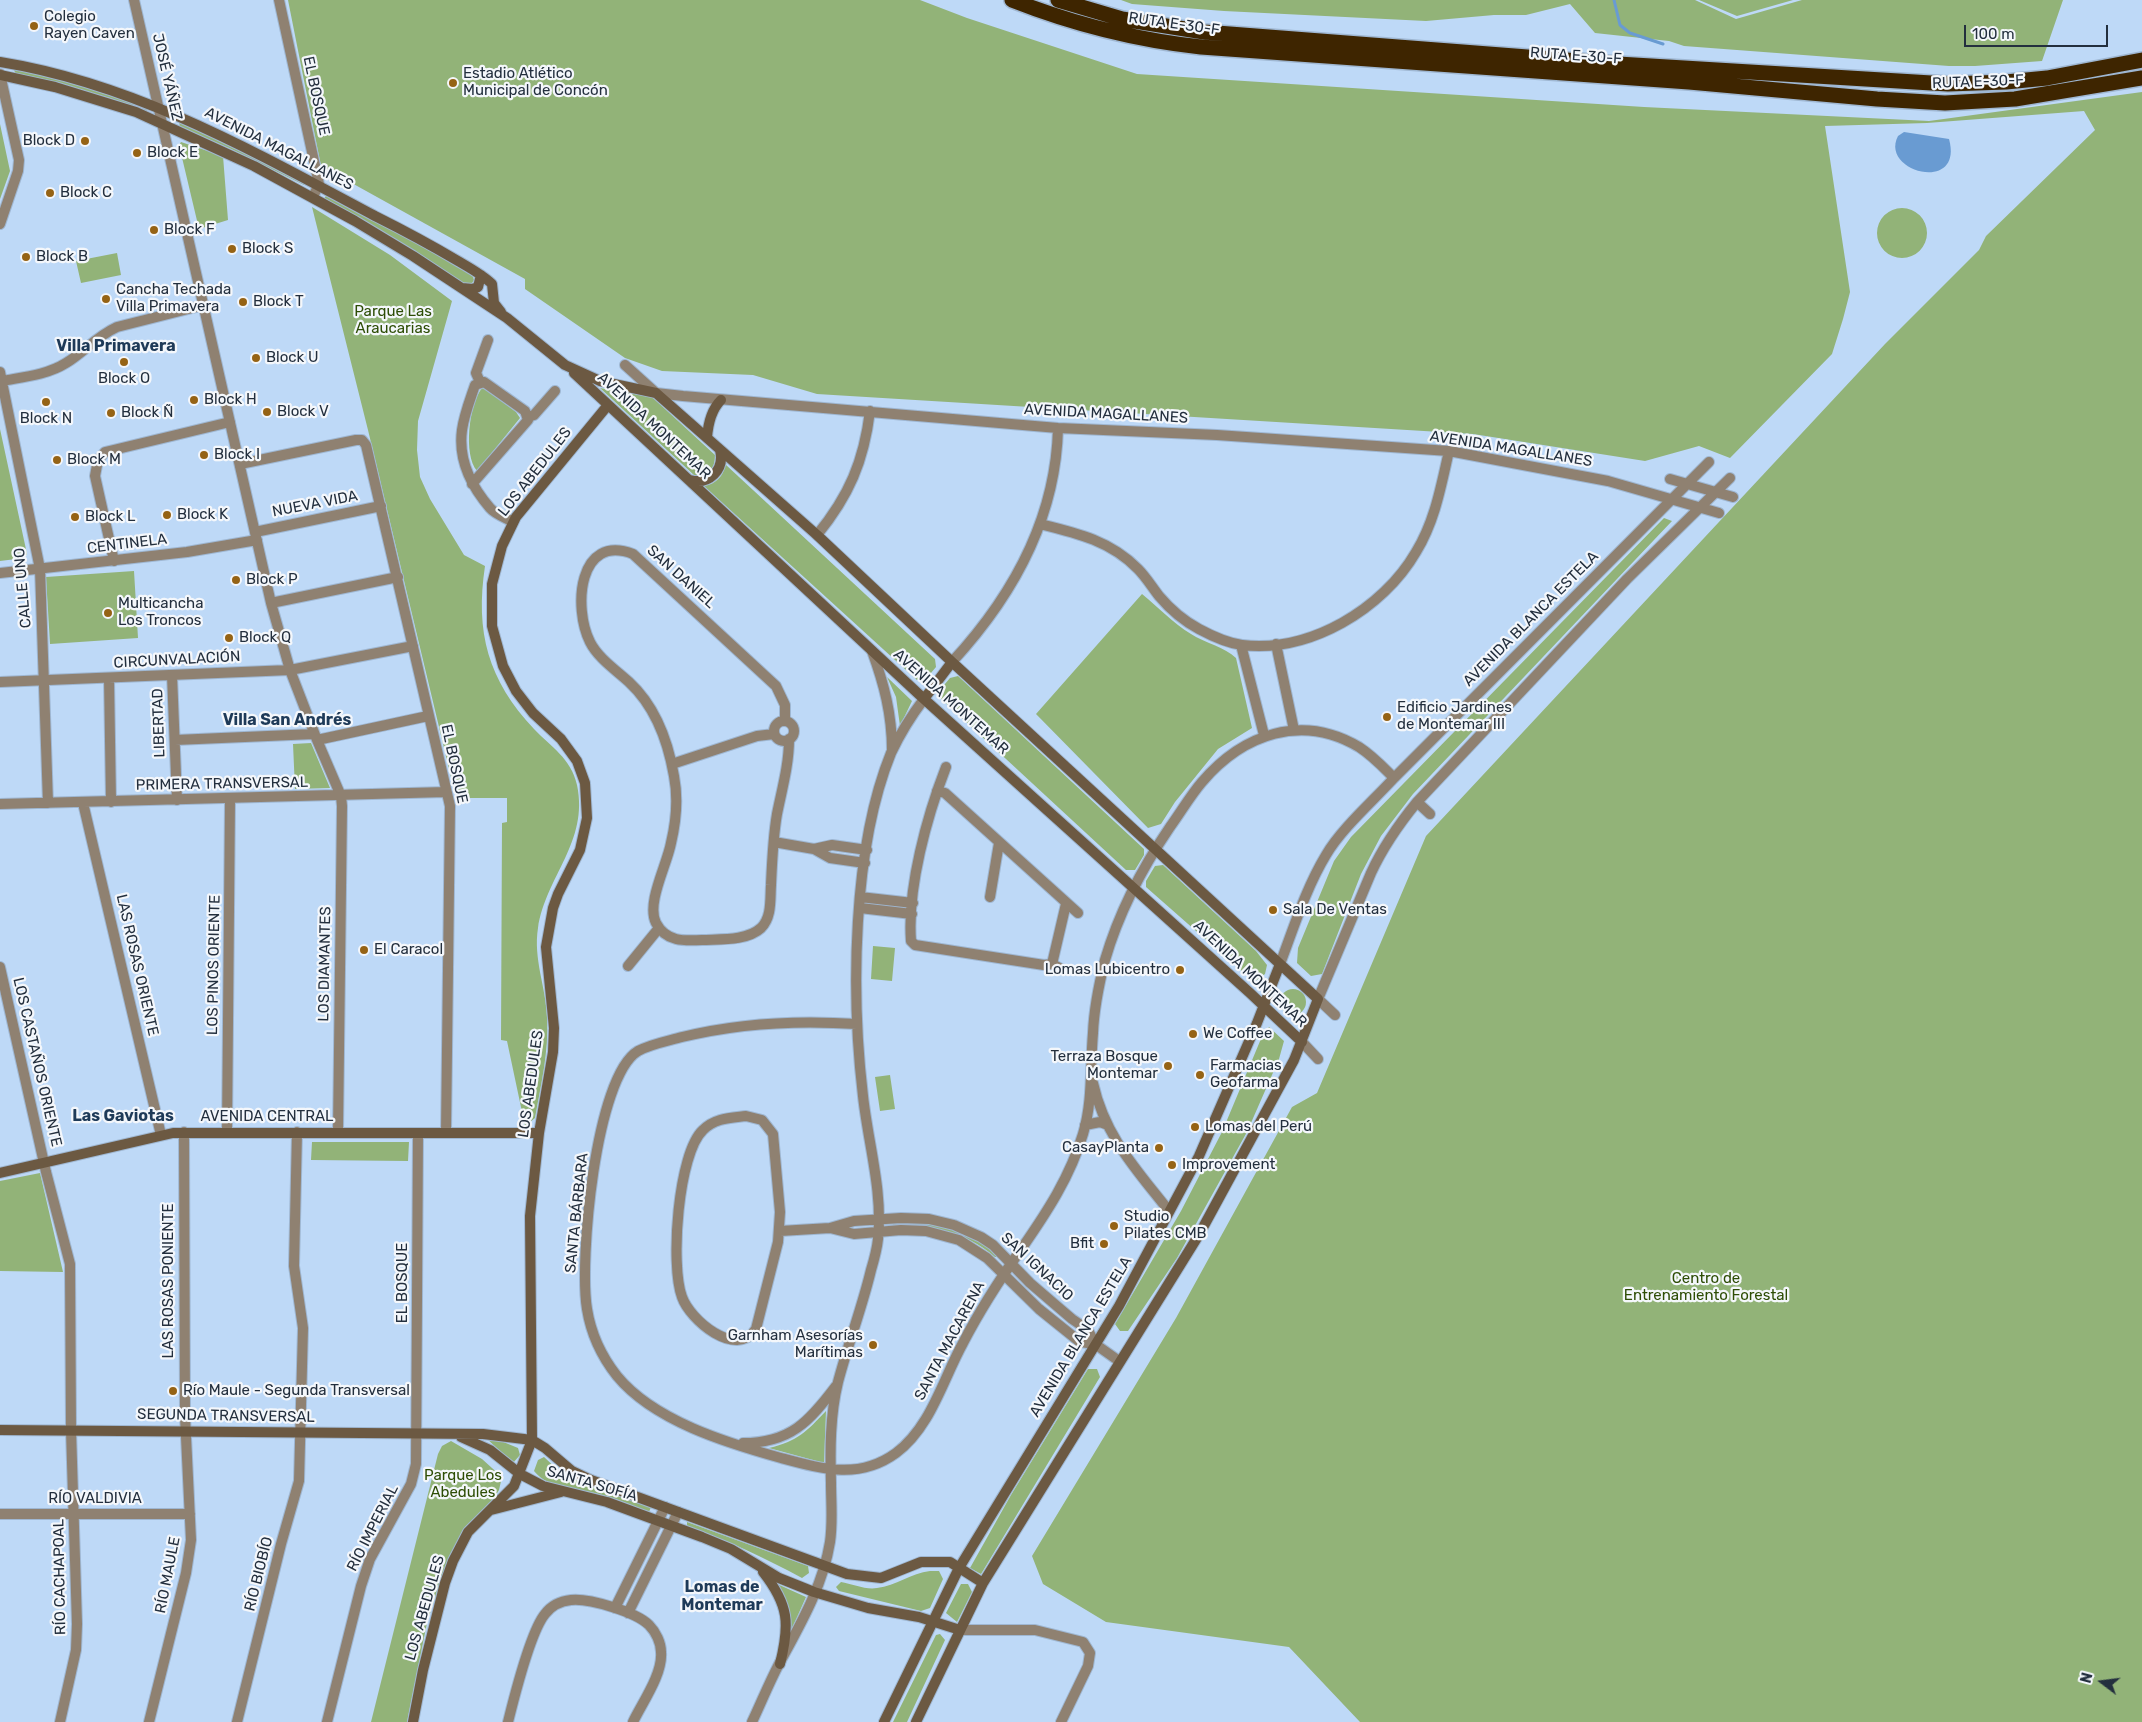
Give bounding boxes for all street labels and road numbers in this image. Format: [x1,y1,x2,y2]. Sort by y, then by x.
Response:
street label: RUTA E-30-F [1127,9,1221,39]
street label: JOSÉ YÁÑEZ [148,32,186,122]
street label: RUTA E-30-F [1530,44,1622,68]
street label: EL BOSQUE [299,55,333,137]
street label: RUTA E-30-F [1932,71,2024,93]
street label: AVENIDA MAGALLANES [202,104,356,194]
street label: AVENIDA MONTEMAR [593,369,715,483]
street label: AVENIDA MAGALLANES [1024,401,1188,427]
street label: LOS ABEDULES [495,424,575,520]
street label: AVENIDA MAGALLANES [1428,427,1594,471]
street label: NUEVA VIDA [271,487,359,521]
street label: CENTINELA [86,530,168,558]
street label: SAN DANIEL [643,542,719,612]
street label: CALLE UNO [11,547,35,629]
street label: AVENIDA BLANCA ESTELA [1460,548,1602,690]
street label: AVENIDA MONTEMAR [890,646,1012,758]
street label: CIRCUNVALACIÓN [113,648,241,672]
street label: LIBERTAD [149,688,169,758]
street label: EL BOSQUE [437,723,471,805]
street label: PRIMERA TRANSVERSAL [136,773,308,795]
street label: LAS ROSAS ORIENTE [112,892,162,1038]
street label: LOS PINOS ORIENTE [204,895,224,1035]
street label: LOS DIAMANTES [315,906,335,1022]
street label: AVENIDA MONTEMAR [1189,917,1311,1031]
street label: LOS CASTAÑOS ORIENTE [9,976,65,1148]
street label: LOS ABEDULES [515,1029,547,1139]
street label: AVENIDA CENTRAL [200,1108,334,1126]
street label: SANTA BÁRBARA [562,1152,592,1274]
street label: LAS ROSAS PONIENTE [160,1204,178,1358]
street label: SAN IGNACIO [997,1229,1077,1305]
street label: EL BOSQUE [394,1243,412,1323]
street label: AVENIDA BLANCA ESTELA [1026,1254,1136,1420]
street label: SANTA MACARENA [911,1278,989,1404]
street label: SEGUNDA TRANSVERSAL [137,1405,315,1427]
street label: SANTA SOFÍA [545,1462,639,1506]
street label: RÍO IMPERIAL [343,1482,403,1574]
street label: RÍO VALDIVIA [48,1490,142,1508]
street label: RÍO CACHAPOAL [50,1519,70,1635]
street label: RÍO MAULE [152,1535,184,1615]
street label: RÍO BIOBÍO [241,1535,277,1613]
street label: LOS ABEDULES [401,1553,449,1663]

